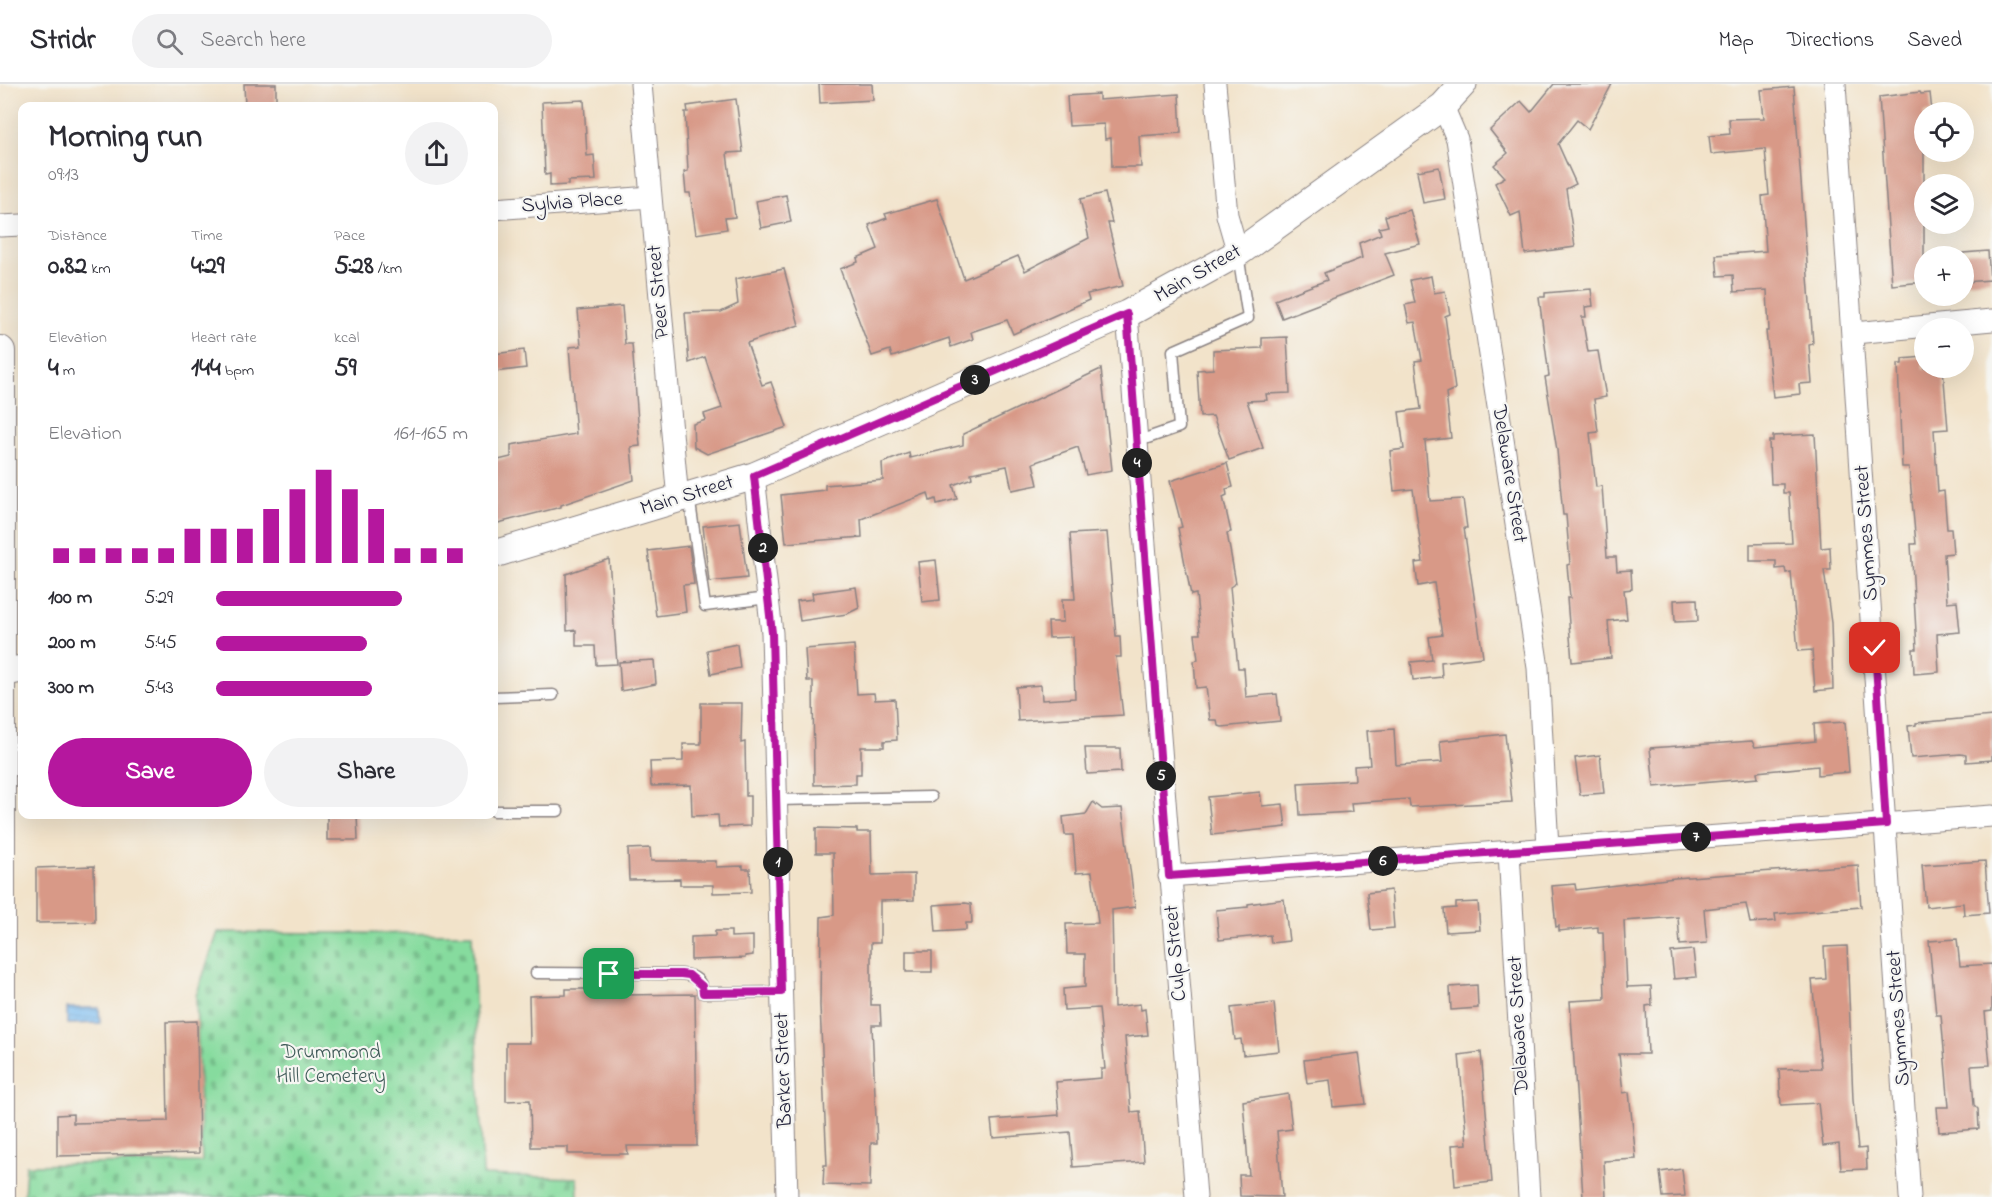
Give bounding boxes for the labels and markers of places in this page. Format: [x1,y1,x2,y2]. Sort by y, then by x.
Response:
pin: 3 [960,365,990,395]
pin: 4 [1122,448,1152,478]
pin: 2 [748,533,778,563]
pin [1849,622,1900,673]
pin: 5 [1146,761,1176,791]
pin: 7 [1681,822,1711,852]
pin: 6 [1368,846,1398,876]
pin: 1 [763,847,793,877]
pin [583,948,634,999]

